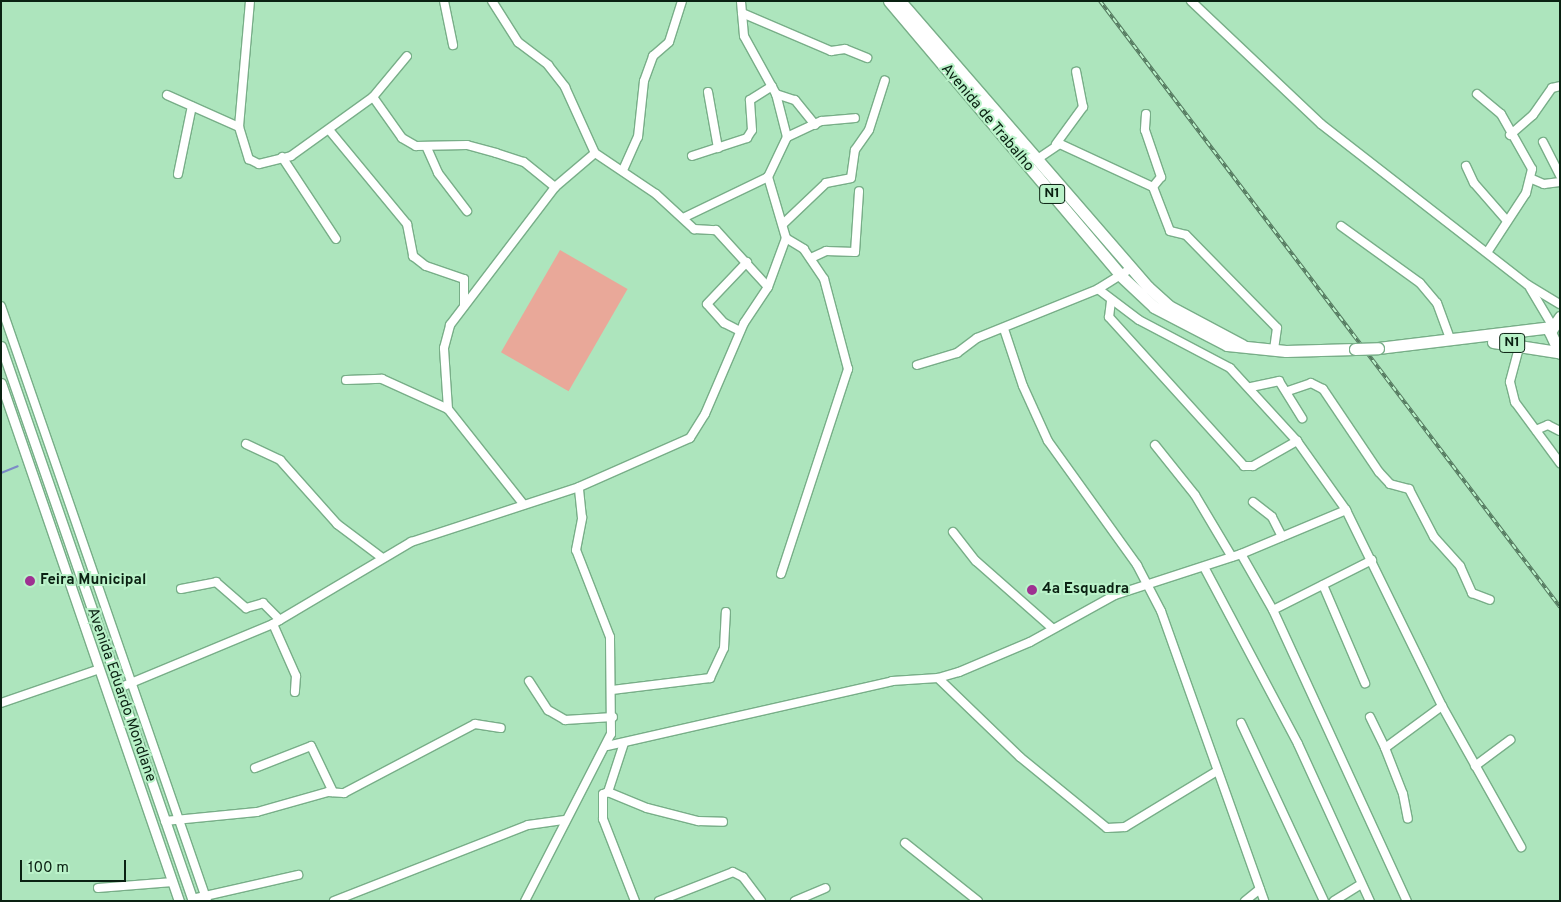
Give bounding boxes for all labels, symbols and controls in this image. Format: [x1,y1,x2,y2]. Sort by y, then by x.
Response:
street label: Avenida de Trabalho [936,60,1038,176]
road number: N1 [1038,182,1066,205]
road number: N1 [1498,332,1526,354]
place label: Feira Municipal [40,572,146,590]
marker: Feira Municipal [24,575,36,587]
place label: 4a Esquadra [1042,581,1129,599]
marker: 4a Esquadra [1026,584,1038,596]
street label: Avenida Eduardo Mondlane [83,606,159,784]
scale bar [22,850,129,882]
text: 100 m [28,859,69,878]

